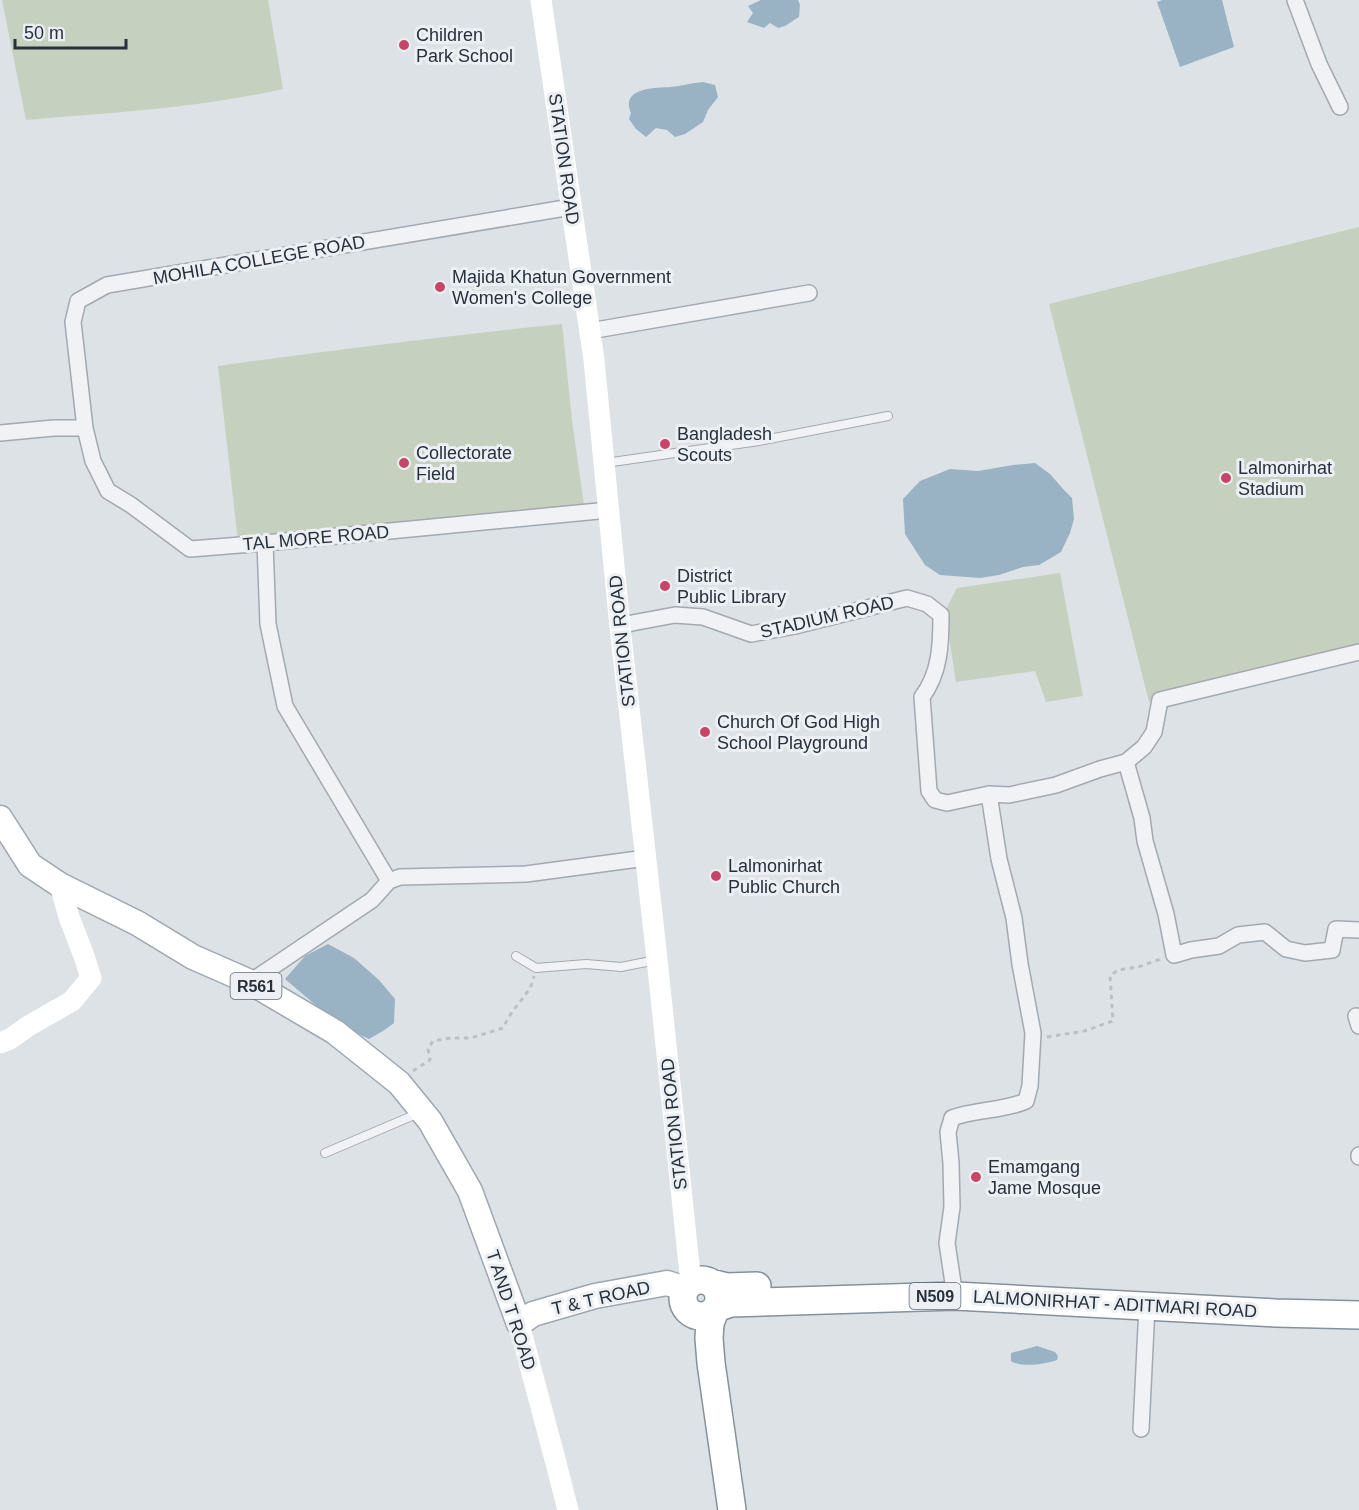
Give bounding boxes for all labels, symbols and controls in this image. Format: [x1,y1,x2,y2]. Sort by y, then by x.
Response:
scale bar [15,12,126,50]
text: 50 m [24,23,64,43]
place label: Children Park School [416,25,513,66]
marker: Children Park School [397,38,411,52]
street label: STATION ROAD [545,92,583,226]
street label: MOHILA COLLEGE ROAD [151,231,367,289]
place label: Majida Khatun Government Women's College [452,267,671,308]
marker: Majida Khatun Government Women's College [433,280,447,294]
place label: Bangladesh Scouts [677,424,772,465]
marker: Bangladesh Scouts [658,437,672,451]
place label: Collectorate Field [416,443,512,484]
marker: Collectorate Field [397,456,411,470]
place label: Lalmonirhat Stadium [1238,458,1332,499]
marker: Lalmonirhat Stadium [1219,471,1233,485]
street label: TAL MORE ROAD [242,522,390,554]
place label: District Public Library [677,566,786,607]
street label: STATION ROAD [605,574,639,708]
marker: District Public Library [658,579,672,593]
street label: STADIUM ROAD [758,592,896,642]
place label: Church Of God High School Playground [717,712,880,753]
marker: Church Of God High School Playground [698,725,712,739]
place label: Lalmonirhat Public Church [728,856,840,897]
marker: Lalmonirhat Public Church [709,869,723,883]
road number: R561 [230,973,282,999]
street label: STATION ROAD [657,1057,691,1191]
place label: Emamgang Jame Mosque [988,1157,1101,1198]
marker: Emamgang Jame Mosque [969,1170,983,1184]
street label: T AND T ROAD [482,1247,540,1373]
street label: T & T ROAD [550,1277,652,1319]
road number: N509 [910,1283,960,1309]
street label: LALMONIRHAT - ADITMARI ROAD [972,1287,1258,1321]

